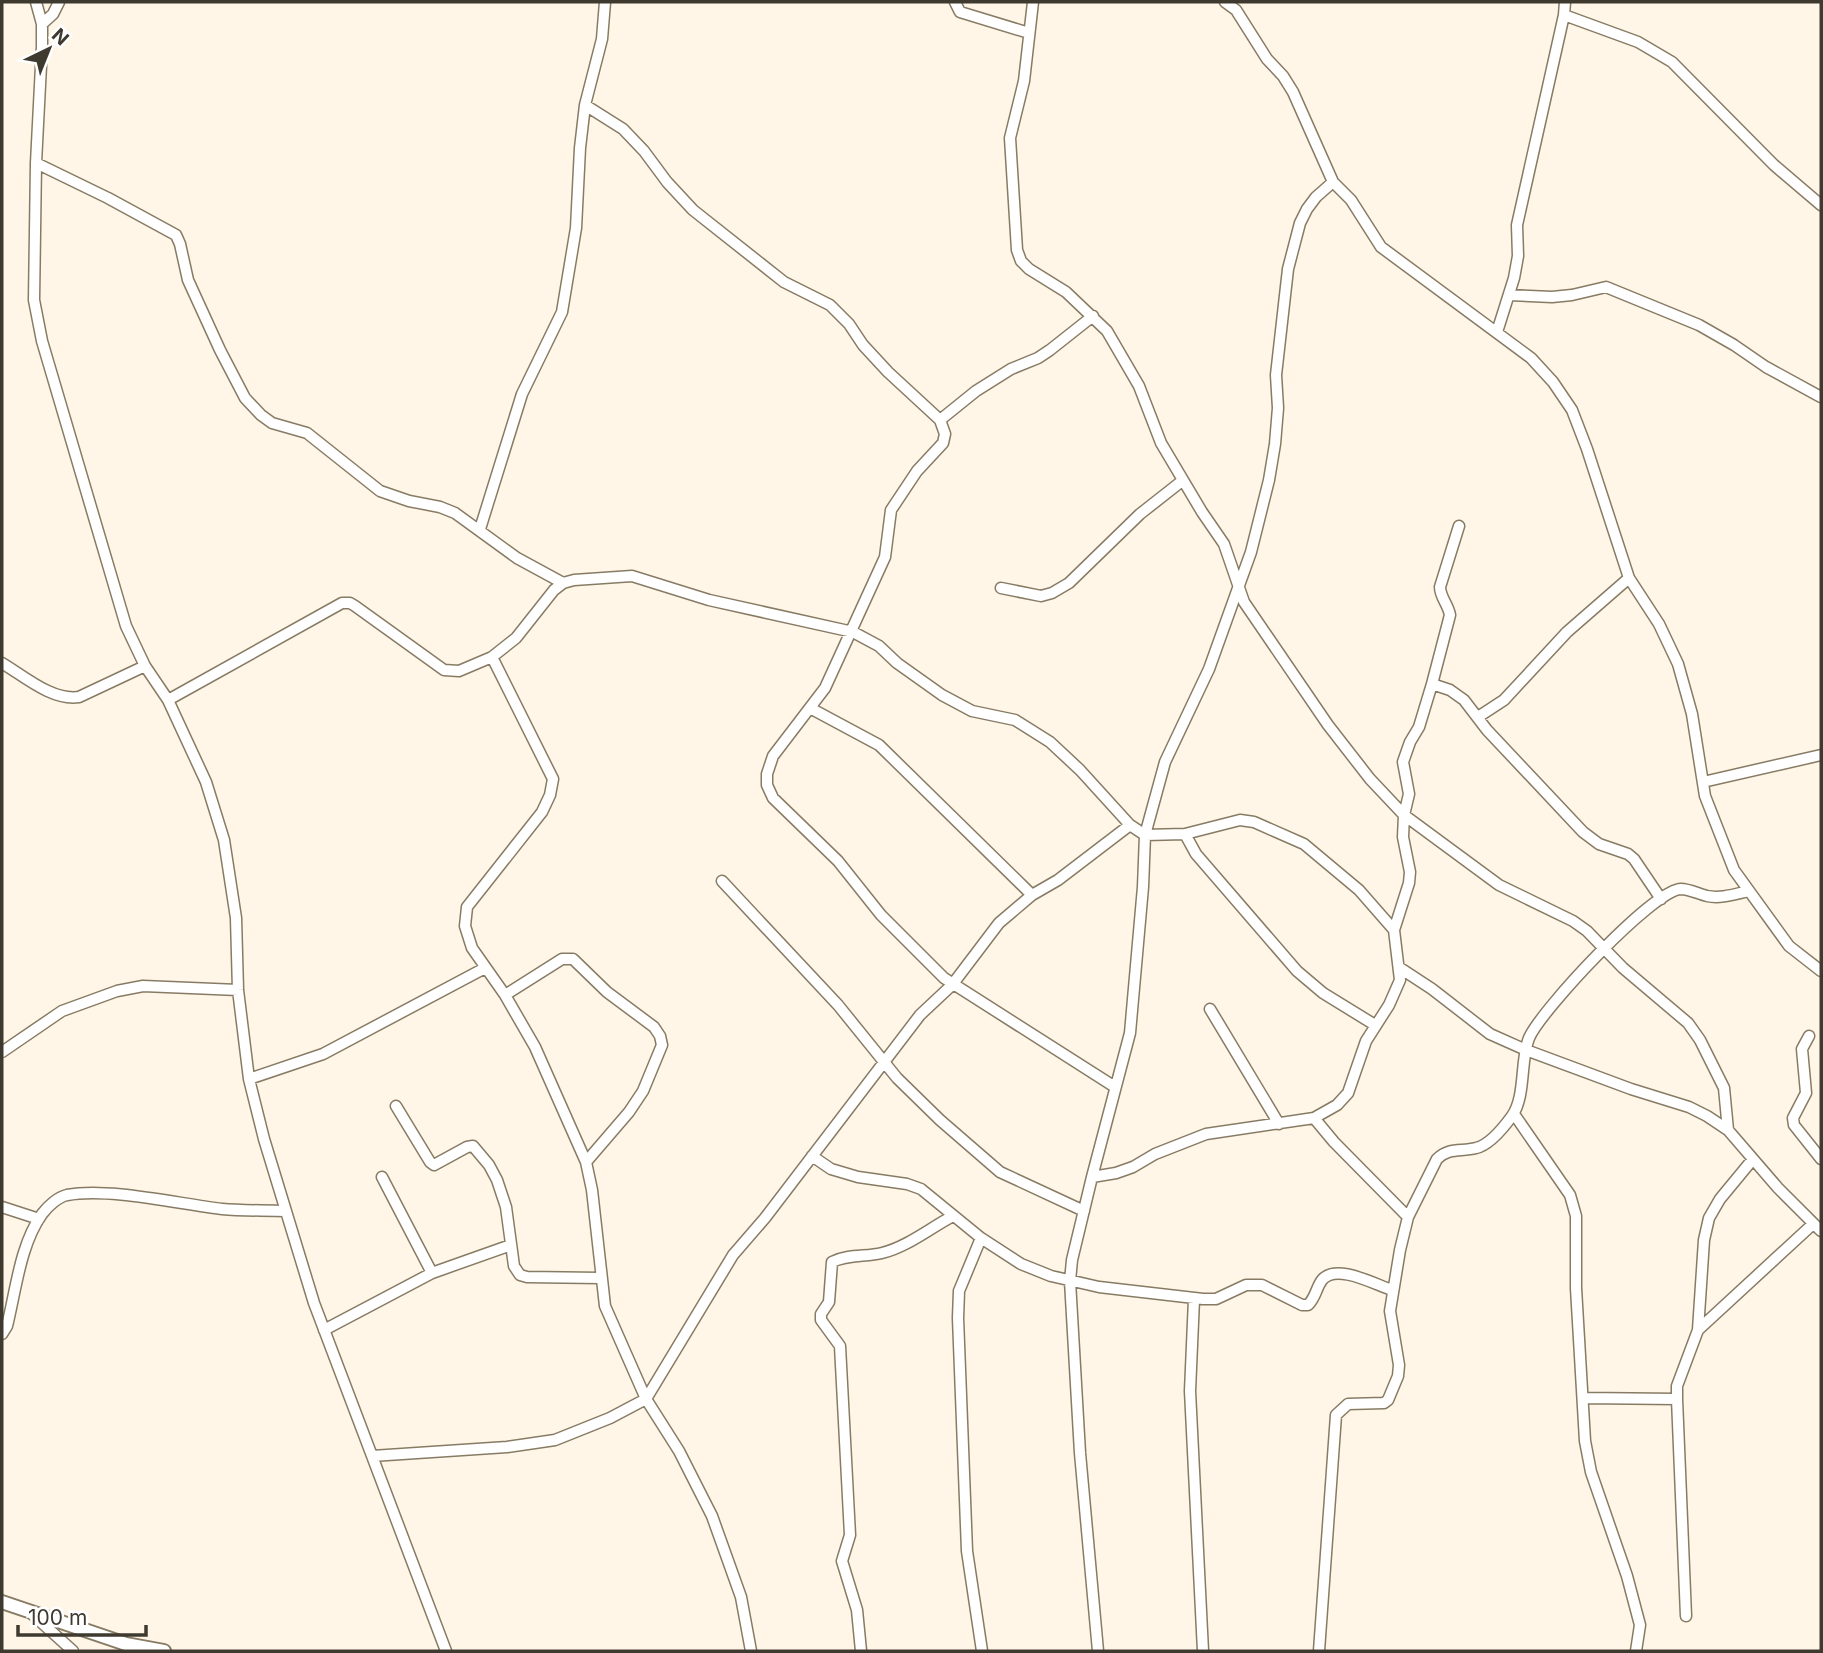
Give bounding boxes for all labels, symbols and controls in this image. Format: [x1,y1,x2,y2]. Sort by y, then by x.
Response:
north arrow [14,14,84,84]
text: N [47,24,73,50]
scale bar [18,1594,145,1638]
text: 100 m [28,1605,87,1630]

